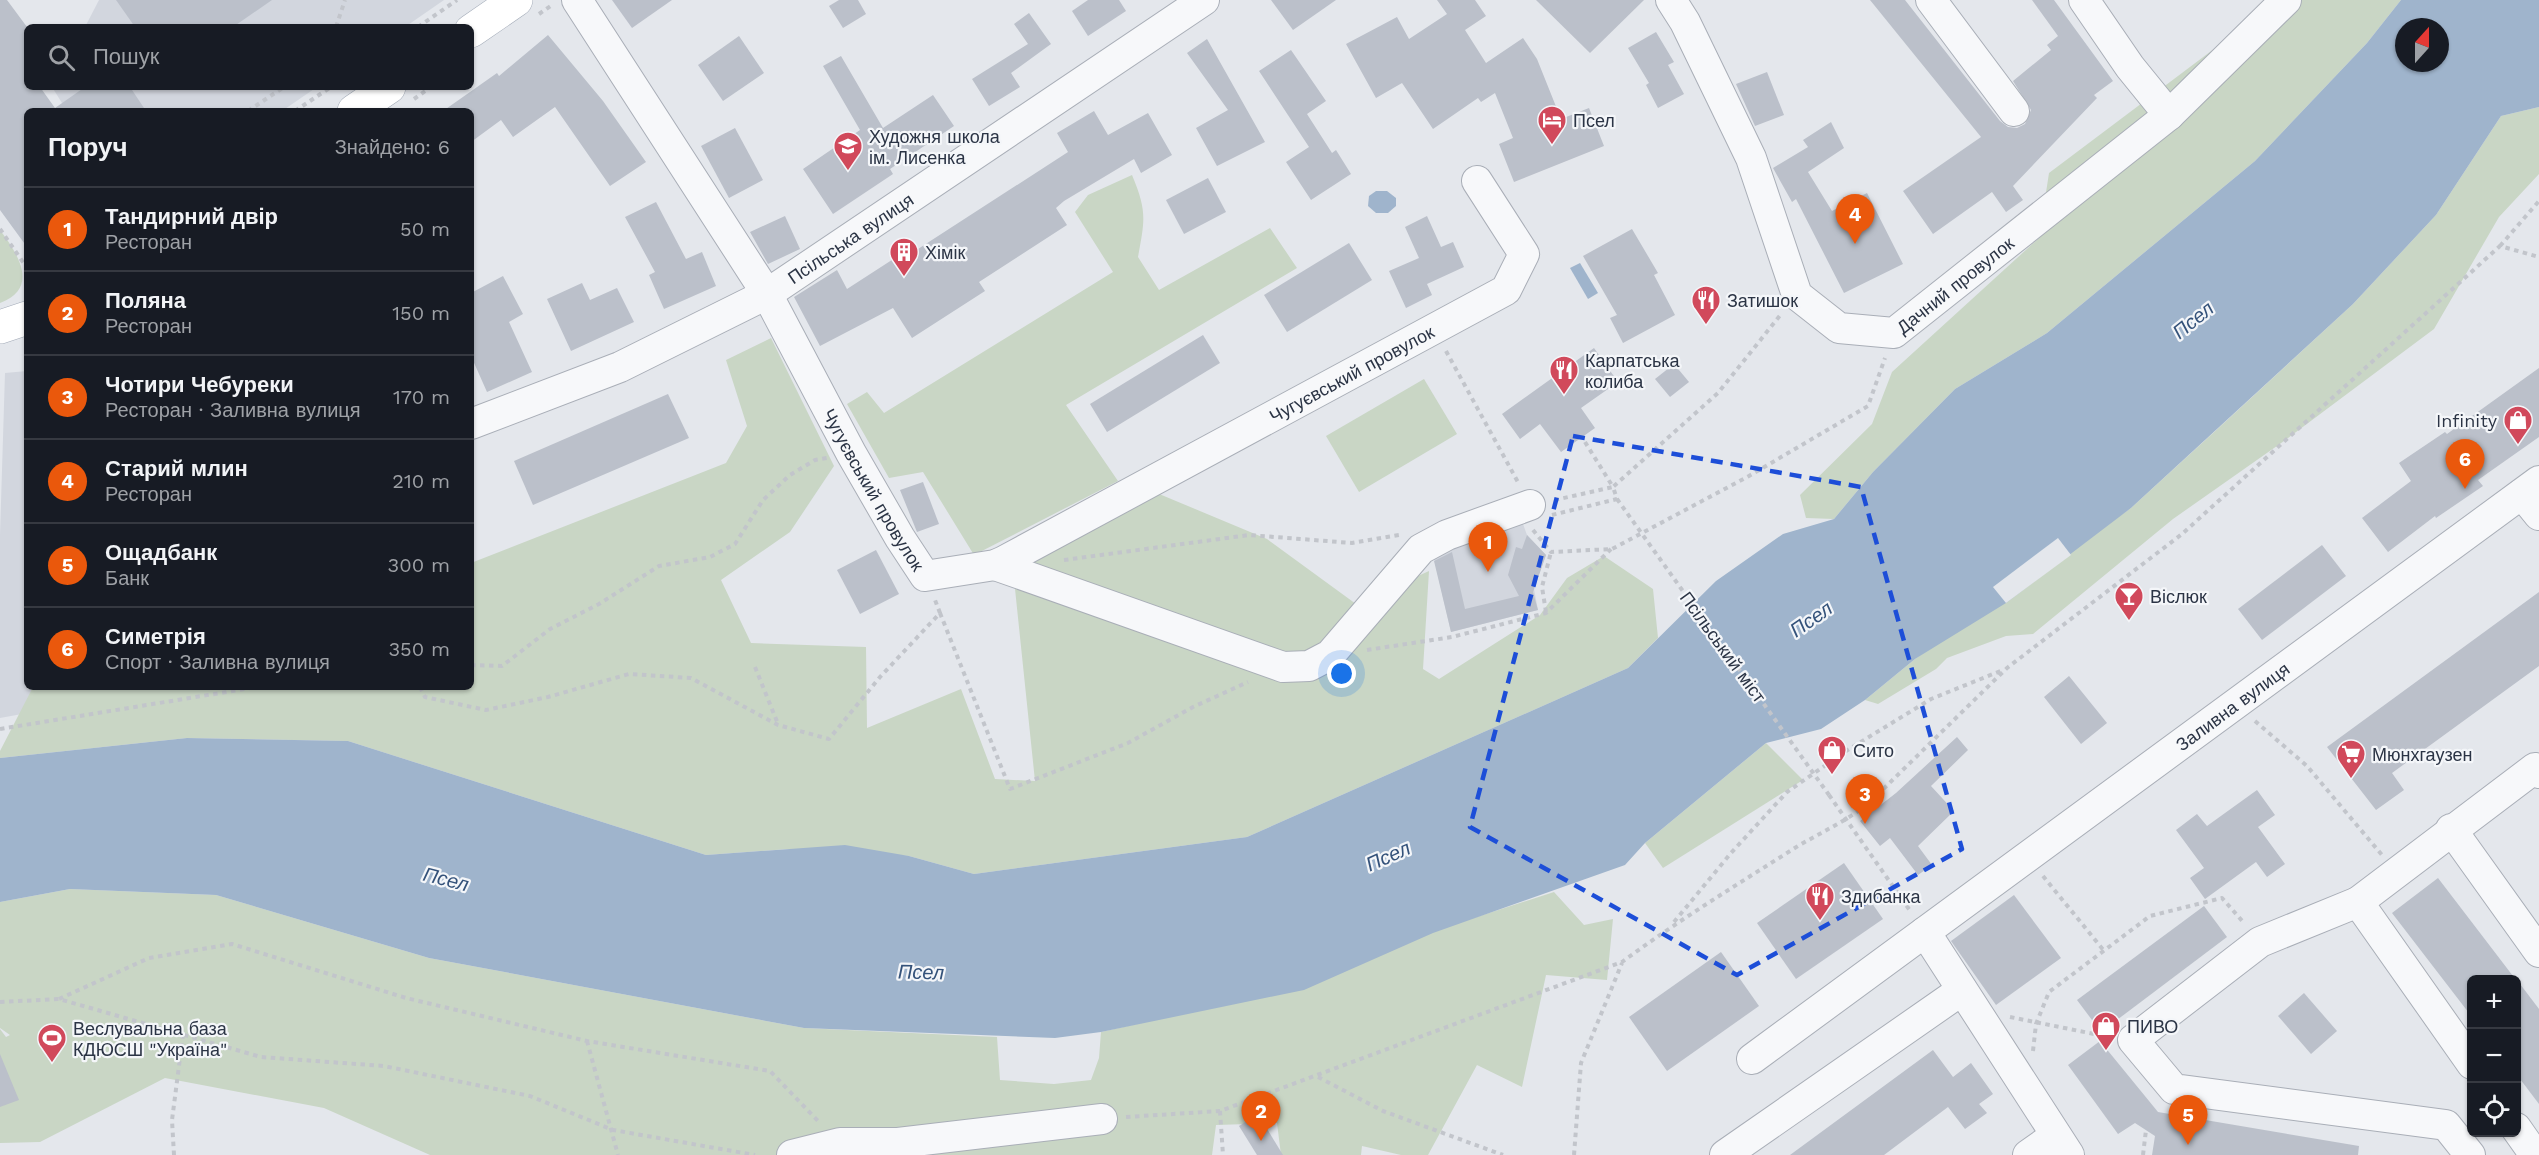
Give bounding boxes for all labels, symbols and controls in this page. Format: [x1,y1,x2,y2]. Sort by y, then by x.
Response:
north arrow [2395,18,2449,72]
search box [24,24,474,90]
icon: search [45,41,78,74]
text: Пошук [93,44,159,69]
hotel icon: Псел [1536,104,1568,146]
place label: Псел [1573,110,1615,131]
place label: Художня школа ім. Лисенка [869,126,1001,168]
school or university icon: Художня школа ім. Лисенка [832,130,864,172]
text: Поруч [48,132,128,162]
text: Знайдено: 6 [335,135,450,159]
street label: Псільська вулиця [783,188,917,288]
pin: 4 [1836,194,1874,244]
text: Тандирний двір [105,204,278,229]
text: 1 [63,217,72,241]
text: 50 m [400,217,450,241]
text: Ресторан [105,230,192,254]
street label: Дачний провулок [1892,232,2018,338]
building icon: Хімік [888,236,920,278]
place label: Хімік [925,242,965,263]
restaurant icon: Затишок [1690,284,1722,326]
text: Поляна [105,288,186,313]
place label: Затишок [1727,290,1798,311]
water label: Псел [2167,296,2219,344]
text: 2 [62,301,73,325]
text: 150 m [392,301,450,325]
text: Ресторан [105,314,192,338]
street label: Чугуєвський провулок [1266,320,1437,426]
place label: Карпатська колиба [1585,350,1681,392]
restaurant icon: Карпатська колиба [1548,354,1580,396]
text: Чотири Чебуреки [105,372,294,397]
text: 3 [62,385,73,409]
text: 170 m [393,385,450,409]
text: Ресторан · Заливна вулиця [105,398,361,422]
shop icon: Infinity [2502,404,2534,446]
street label: Чугуєвський провулок [819,405,929,575]
place label: Infinity [2436,410,2498,431]
pin: 6 [2446,440,2484,489]
text: Старий млин [105,456,248,481]
text: 4 [61,469,74,493]
text: 210 m [392,469,450,493]
text: Ресторан [105,482,192,506]
pin: 1 [1468,522,1508,572]
text: Ощадбанк [105,540,217,565]
text: 5 [62,553,73,577]
text: 300 m [388,553,450,577]
text: Банк [105,566,149,590]
bar icon: Віслюк [2113,580,2145,622]
place label: Віслюк [2150,586,2207,607]
street label: Псільський міст [1676,587,1770,707]
water label: Псел [1785,596,1837,642]
text: Симетрія [105,624,206,649]
text: 6 [61,637,74,661]
text: 350 m [388,637,450,661]
text: Спорт · Заливна вулиця [105,650,330,674]
street label: Заливна вулиця [2172,658,2293,755]
your location [1327,659,1356,688]
shop icon: Сито [1816,734,1848,776]
supermarket icon: Мюнхгаузен [2335,738,2367,780]
place label: Сито [1853,740,1894,761]
place label: Мюнхгаузен [2372,744,2472,765]
pin: 3 [1846,774,1884,824]
water label: Псел [1362,836,1414,876]
water label: Псел [421,862,471,896]
restaurant icon: Здибанка [1804,880,1836,922]
place label: Здибанка [1841,886,1922,907]
water label: Псел [898,960,944,984]
map controls [2467,975,2521,1137]
button: + [2467,975,2521,1029]
shop icon: ПИВО [2090,1010,2122,1052]
place label: ПИВО [2127,1016,2178,1037]
place label: Веслувальна база КДЮСШ "Україна" [73,1018,228,1060]
sports icon: Веслувальна база КДЮСШ "Україна" [36,1022,68,1064]
button: − [2467,1029,2521,1083]
button: locate [2467,1083,2521,1137]
pin: 2 [1242,1092,1280,1141]
pin: 5 [2168,1096,2208,1145]

